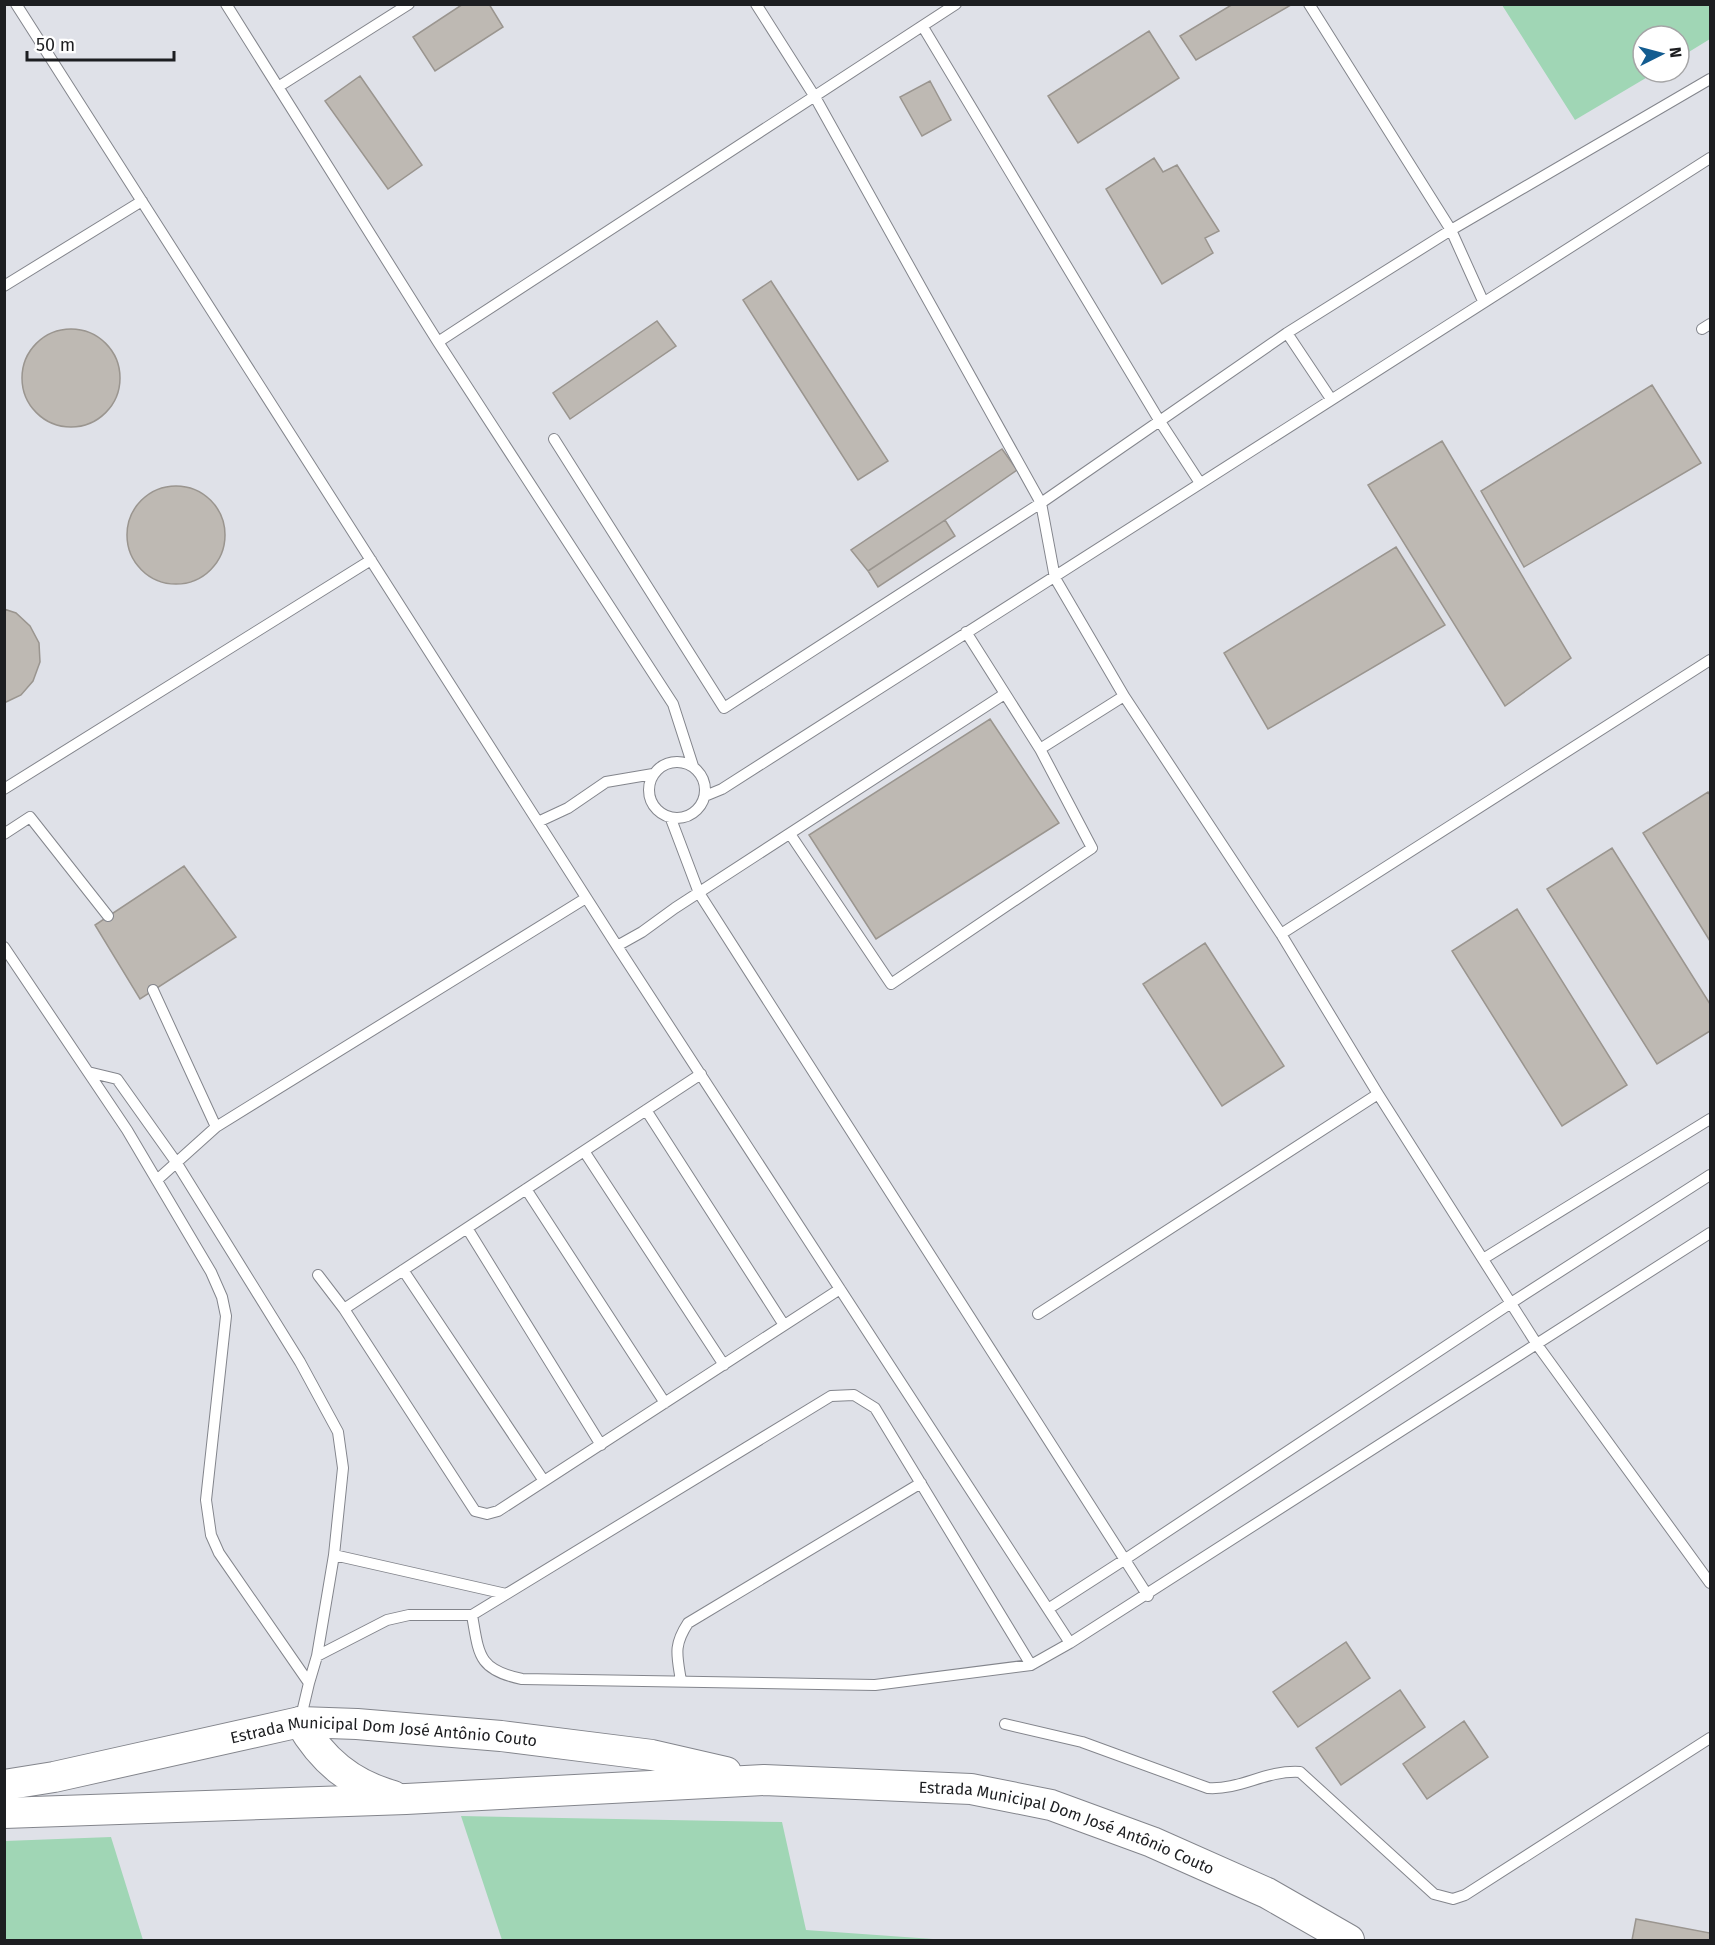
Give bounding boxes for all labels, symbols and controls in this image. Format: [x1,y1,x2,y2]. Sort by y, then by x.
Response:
scale bar [27,24,174,62]
north arrow [1631,24,1691,84]
text: 50 m [36,34,75,56]
text: N [1665,46,1685,59]
street label: Estrada Municipal Dom José Antônio Couto [228,1713,538,1750]
street label: Estrada Municipal Dom José Antônio Couto [918,1777,1217,1878]

